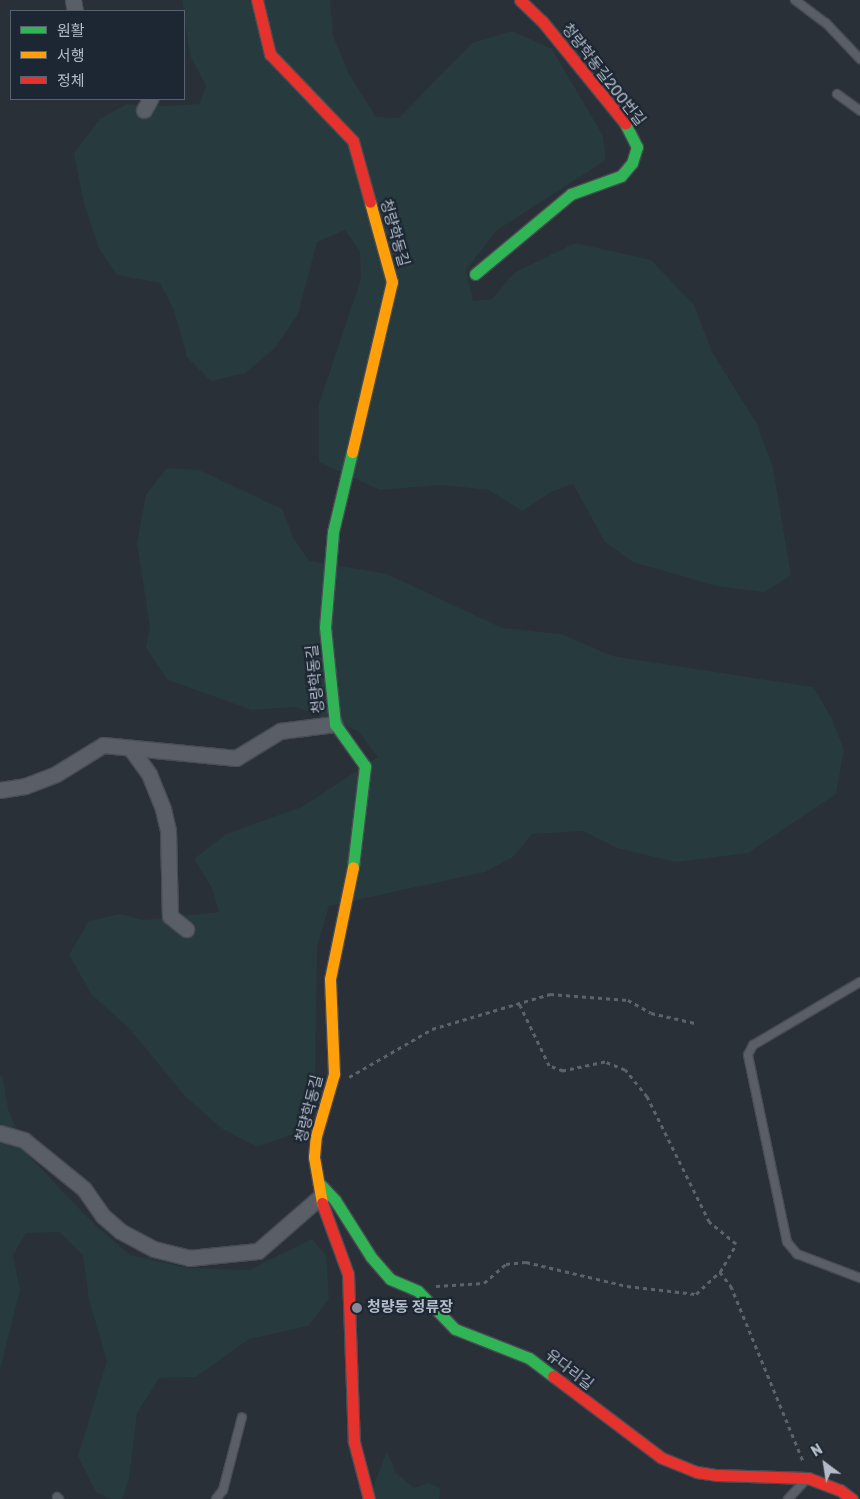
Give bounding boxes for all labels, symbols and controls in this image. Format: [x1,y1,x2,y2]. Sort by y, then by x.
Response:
legend [10,10,185,100]
street label: 청량학동길200번길 [558,20,648,130]
text: 원활 [57,22,85,40]
text: 서행 [57,47,85,65]
text: 정체 [57,72,85,90]
street label: 청량학동길 [376,197,412,269]
street label: 청량학동길 [303,644,329,714]
street label: 청량학동길 [293,1073,327,1145]
place label: 청량동 정류장 [367,1299,453,1317]
marker: 청량동 정류장 [351,1302,363,1314]
street label: 유다리길 [542,1346,596,1394]
north arrow [800,1439,850,1489]
text: N [808,1441,826,1461]

